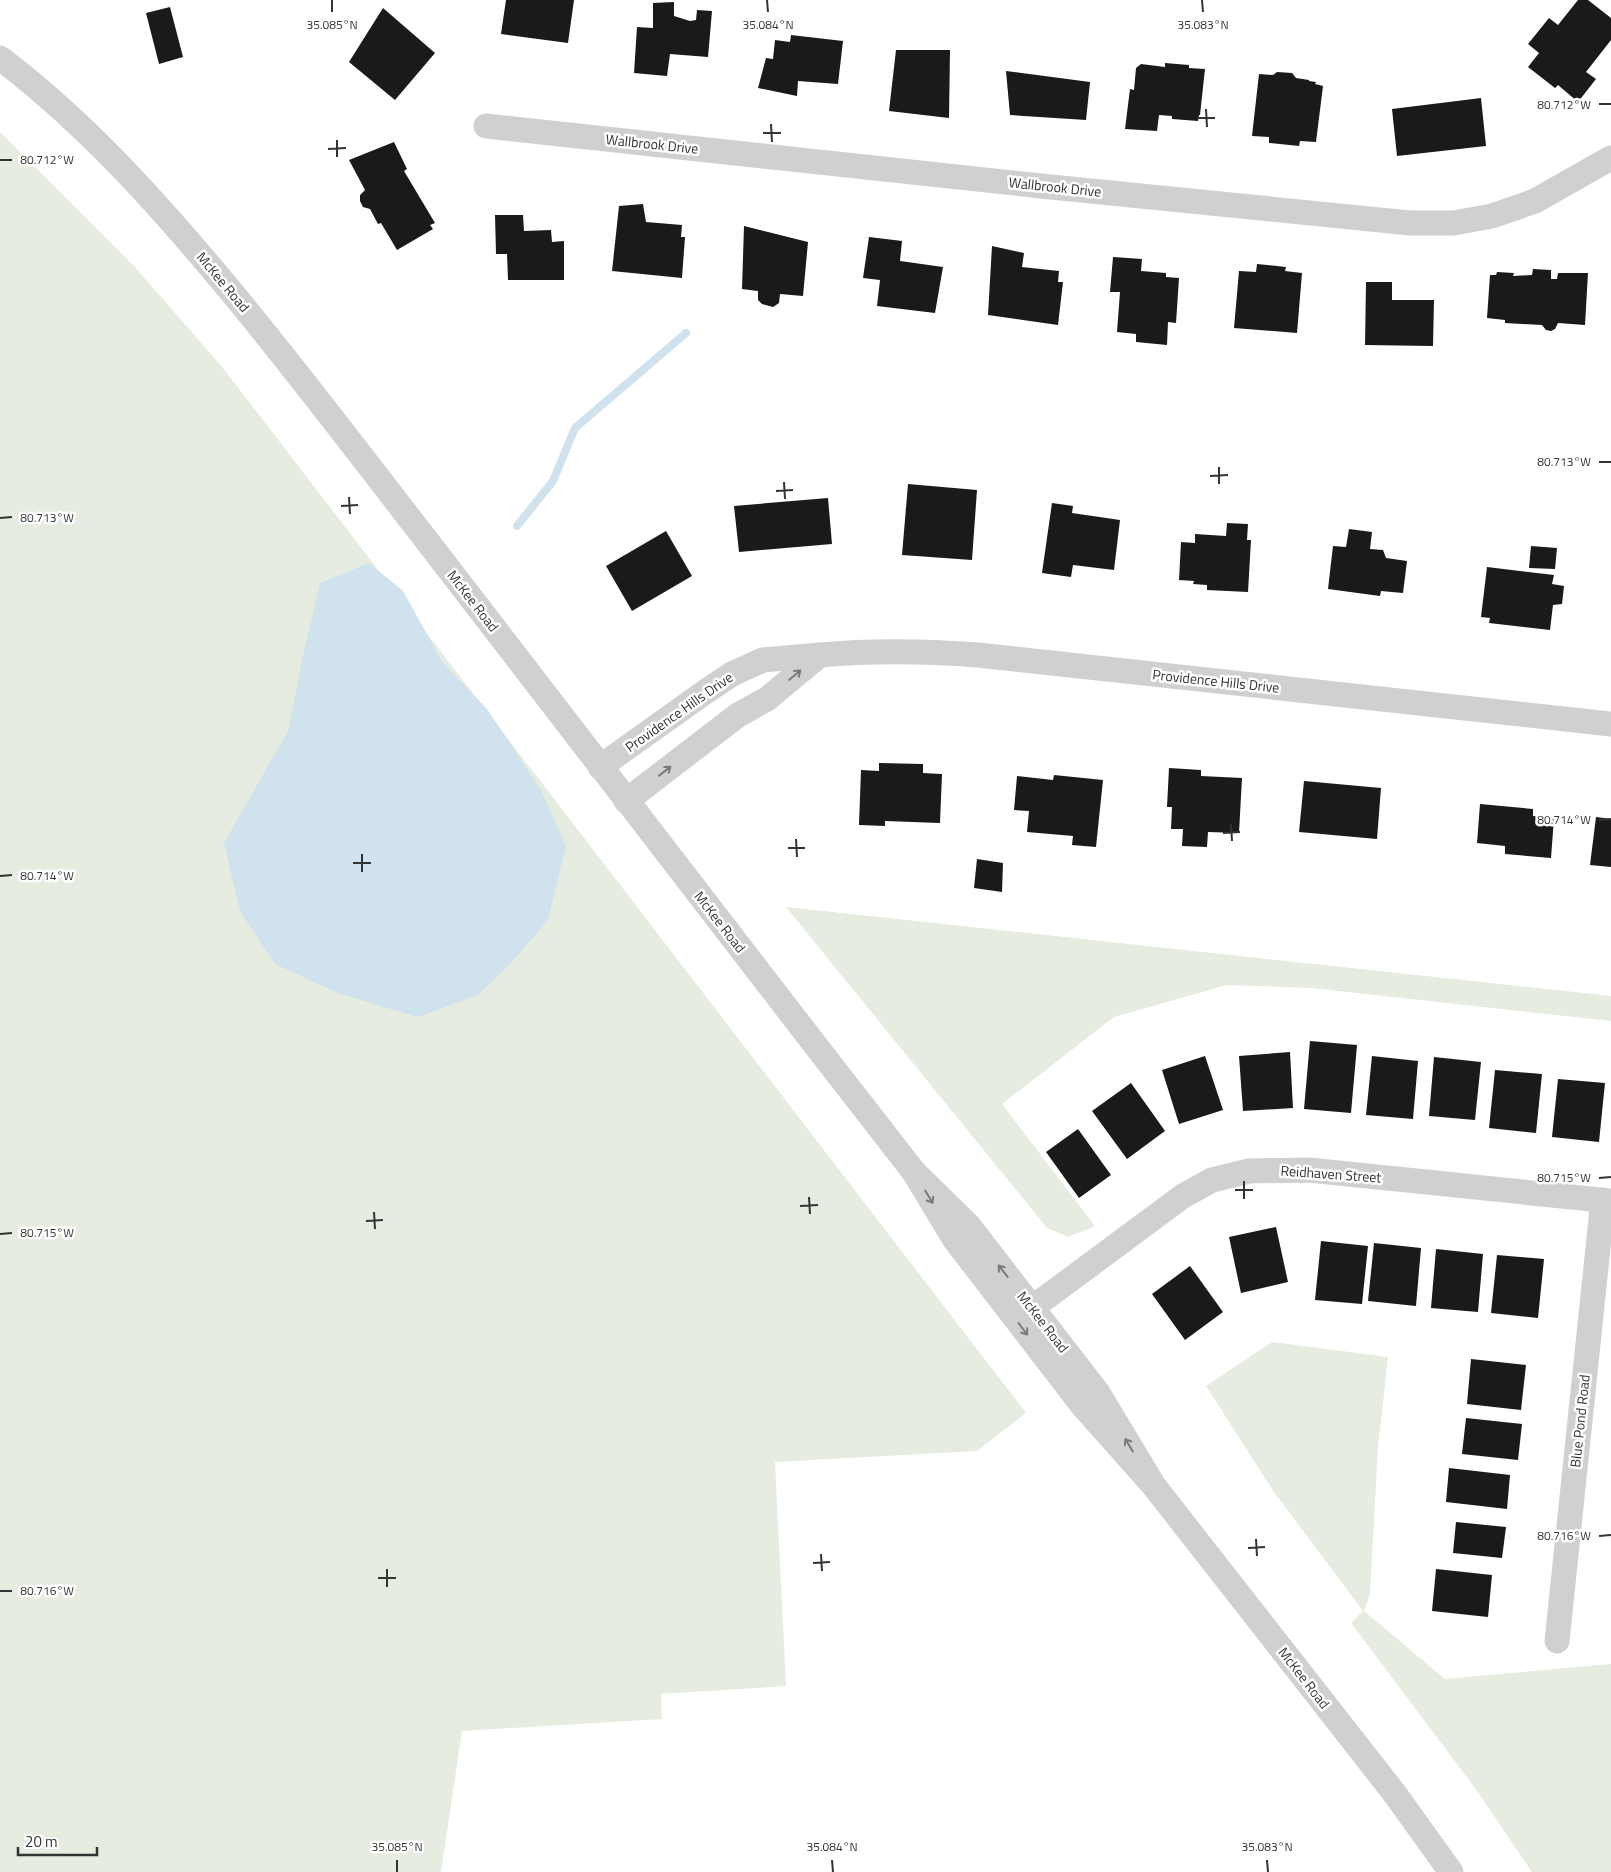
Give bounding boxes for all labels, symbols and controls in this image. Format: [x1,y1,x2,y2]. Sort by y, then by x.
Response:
text: 35.085°N [306,15,358,34]
text: 35.084°N [742,15,794,34]
text: 35.083°N [1177,15,1229,34]
text: 80.712°W [1537,95,1591,114]
street label: Wallbrook Drive [605,128,699,159]
text: 80.712°W [20,150,74,169]
street label: Wallbrook Drive [1008,171,1102,202]
street label: McKee Road [192,247,255,316]
text: 80.713°W [1537,452,1591,471]
text: 80.713°W [20,508,74,527]
street label: McKee Road [443,565,504,636]
street label: Providence Hills Drive [1152,663,1281,698]
street label: Providence Hills Drive [620,666,737,757]
one-way arrow [788,670,801,681]
one-way arrow [658,766,671,777]
text: 80.714°W [1537,810,1591,829]
text: 80.714°W [20,866,74,885]
street label: McKee Road [690,886,751,957]
street label: Reidhaven Street [1280,1160,1382,1187]
text: 80.715°W [1537,1168,1591,1187]
one-way arrow [925,1189,935,1203]
text: 80.715°W [20,1223,74,1242]
one-way arrow [998,1264,1008,1278]
street label: McKee Road [1013,1286,1074,1357]
one-way arrow [1018,1322,1029,1335]
street label: Blue Pond Road [1564,1373,1595,1468]
one-way arrow [1123,1438,1133,1452]
text: 80.716°W [1537,1526,1591,1545]
text: 80.716°W [20,1581,74,1600]
street label: McKee Road [1274,1642,1335,1713]
scale bar [18,1824,96,1856]
text: 20 m [25,1830,58,1853]
text: 35.085°N [371,1837,423,1856]
text: 35.084°N [806,1837,858,1856]
text: 35.083°N [1241,1837,1293,1856]

